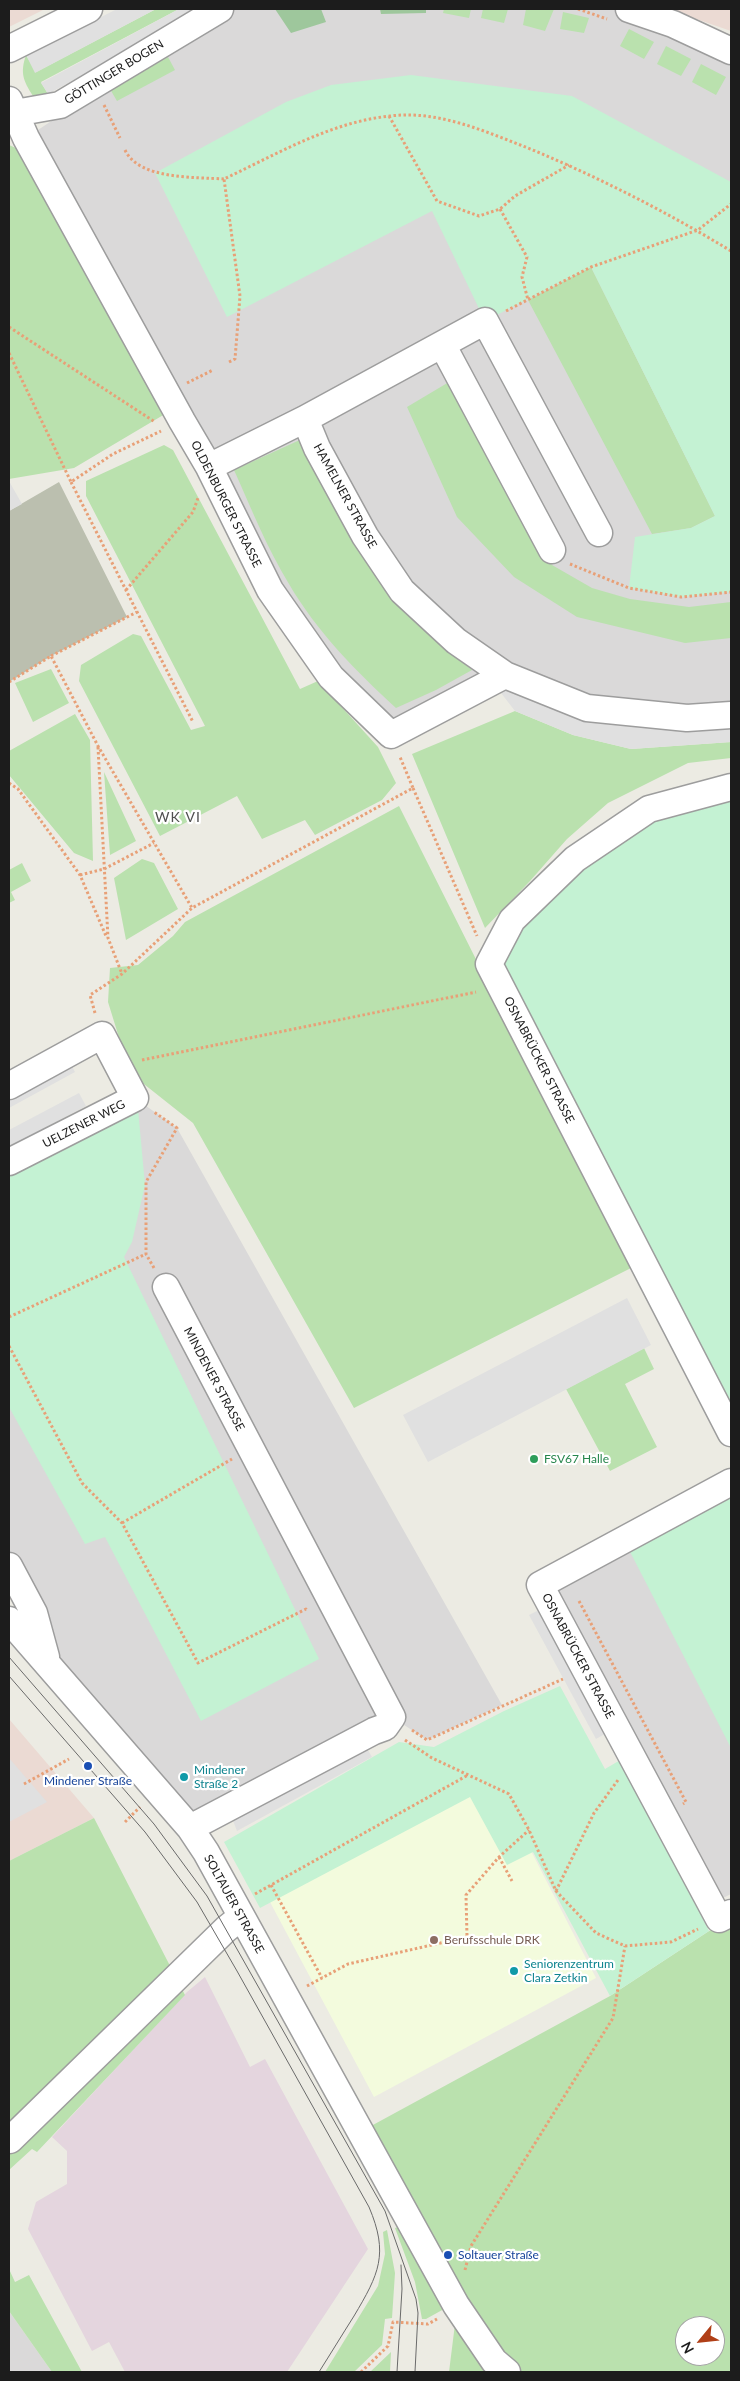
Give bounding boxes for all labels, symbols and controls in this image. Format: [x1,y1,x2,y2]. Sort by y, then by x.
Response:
street label: GÖTTINGER BOGEN [62,37,166,107]
street label: OLDENBURGER STRASSE [188,438,264,570]
street label: HAMELNER STRASSE [310,441,380,551]
district label: WK VI [154,809,202,825]
street label: OSNABRÜCKER STRASSE [501,994,577,1126]
street label: UELZENER WEG [40,1097,128,1151]
street label: MINDENER STRASSE [181,1325,247,1433]
place label: FSV67 Halle [544,1452,609,1466]
marker: FSV67 Halle [528,1453,540,1465]
street label: OSNABRÜCKER STRASSE [539,1591,617,1721]
marker: Mindener Straße [82,1760,94,1772]
place label: Mindener Straße 2 [194,1763,245,1791]
marker: Mindener Straße 2 [178,1771,190,1783]
place label: Mindener Straße [44,1774,132,1788]
street label: SOLTAUER STRASSE [201,1852,267,1956]
place label: Berufsschule DRK [444,1933,540,1947]
marker: Berufsschule DRK [428,1934,440,1946]
place label: Seniorenzentrum Clara Zetkin [524,1957,614,1985]
marker: Seniorenzentrum Clara Zetkin [508,1965,520,1977]
place label: Soltauer Straße [458,2248,539,2262]
marker: Soltauer Straße [442,2249,454,2261]
north arrow [675,2316,725,2366]
text: N [677,2339,697,2357]

